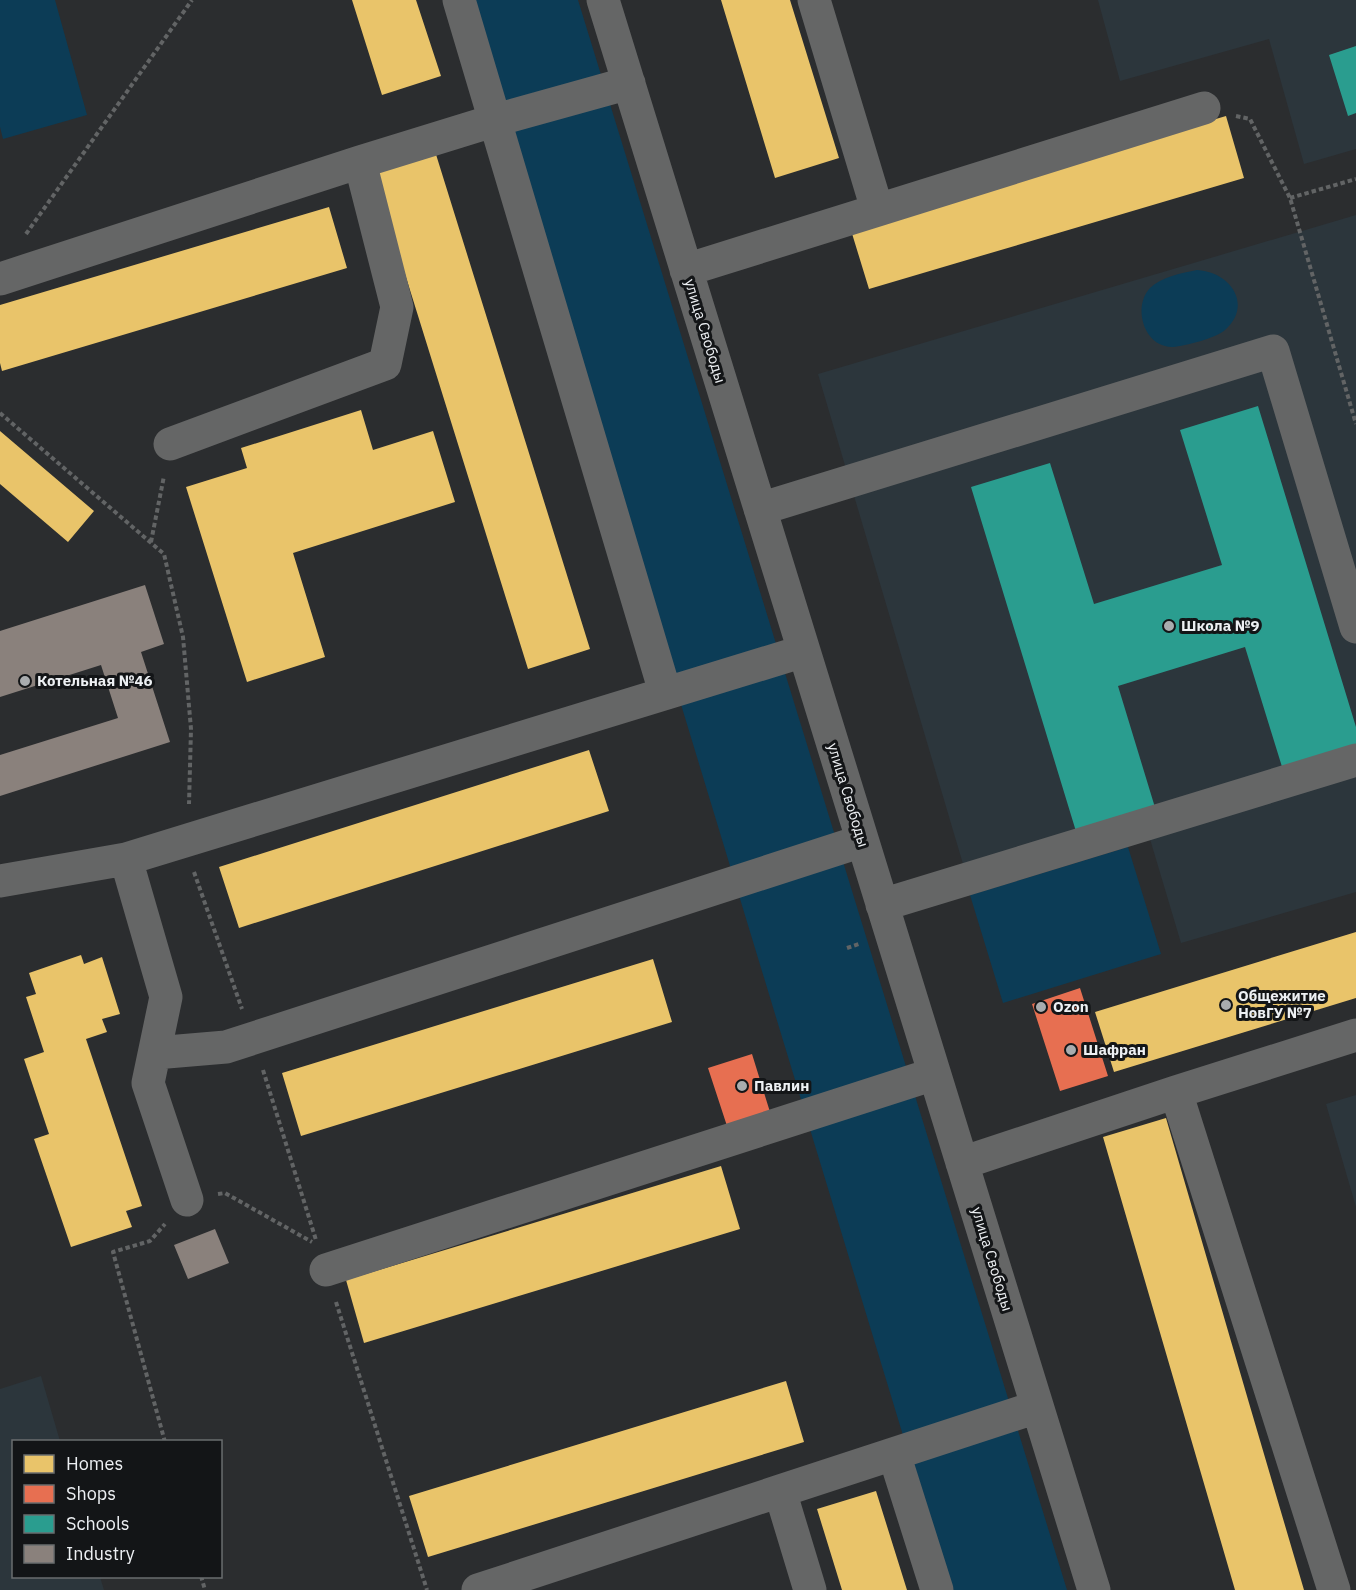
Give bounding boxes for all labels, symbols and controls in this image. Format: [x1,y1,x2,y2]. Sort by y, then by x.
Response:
street label: улица Свободы [681,276,730,385]
place label: Школа №9 [1181,616,1260,635]
marker: Школа №9 [1162,619,1176,633]
place label: Котельная №46 [37,671,153,690]
marker: Котельная №46 [18,674,32,688]
street label: улица Свободы [824,740,873,849]
place label: Общежитие НовГУ №7 [1238,986,1326,1022]
place label: Ozon [1053,997,1089,1016]
marker: Общежитие НовГУ №7 [1219,998,1233,1012]
marker: Ozon [1034,1000,1048,1014]
place label: Шафран [1083,1040,1146,1059]
marker: Шафран [1064,1043,1078,1057]
place label: Павлин [754,1076,809,1095]
marker: Павлин [735,1079,749,1093]
street label: улица Свободы [968,1204,1017,1313]
legend [12,1440,222,1578]
text: Homes [66,1452,123,1475]
text: Shops [66,1482,116,1505]
text: Schools [66,1512,130,1535]
text: Industry [66,1542,135,1565]

